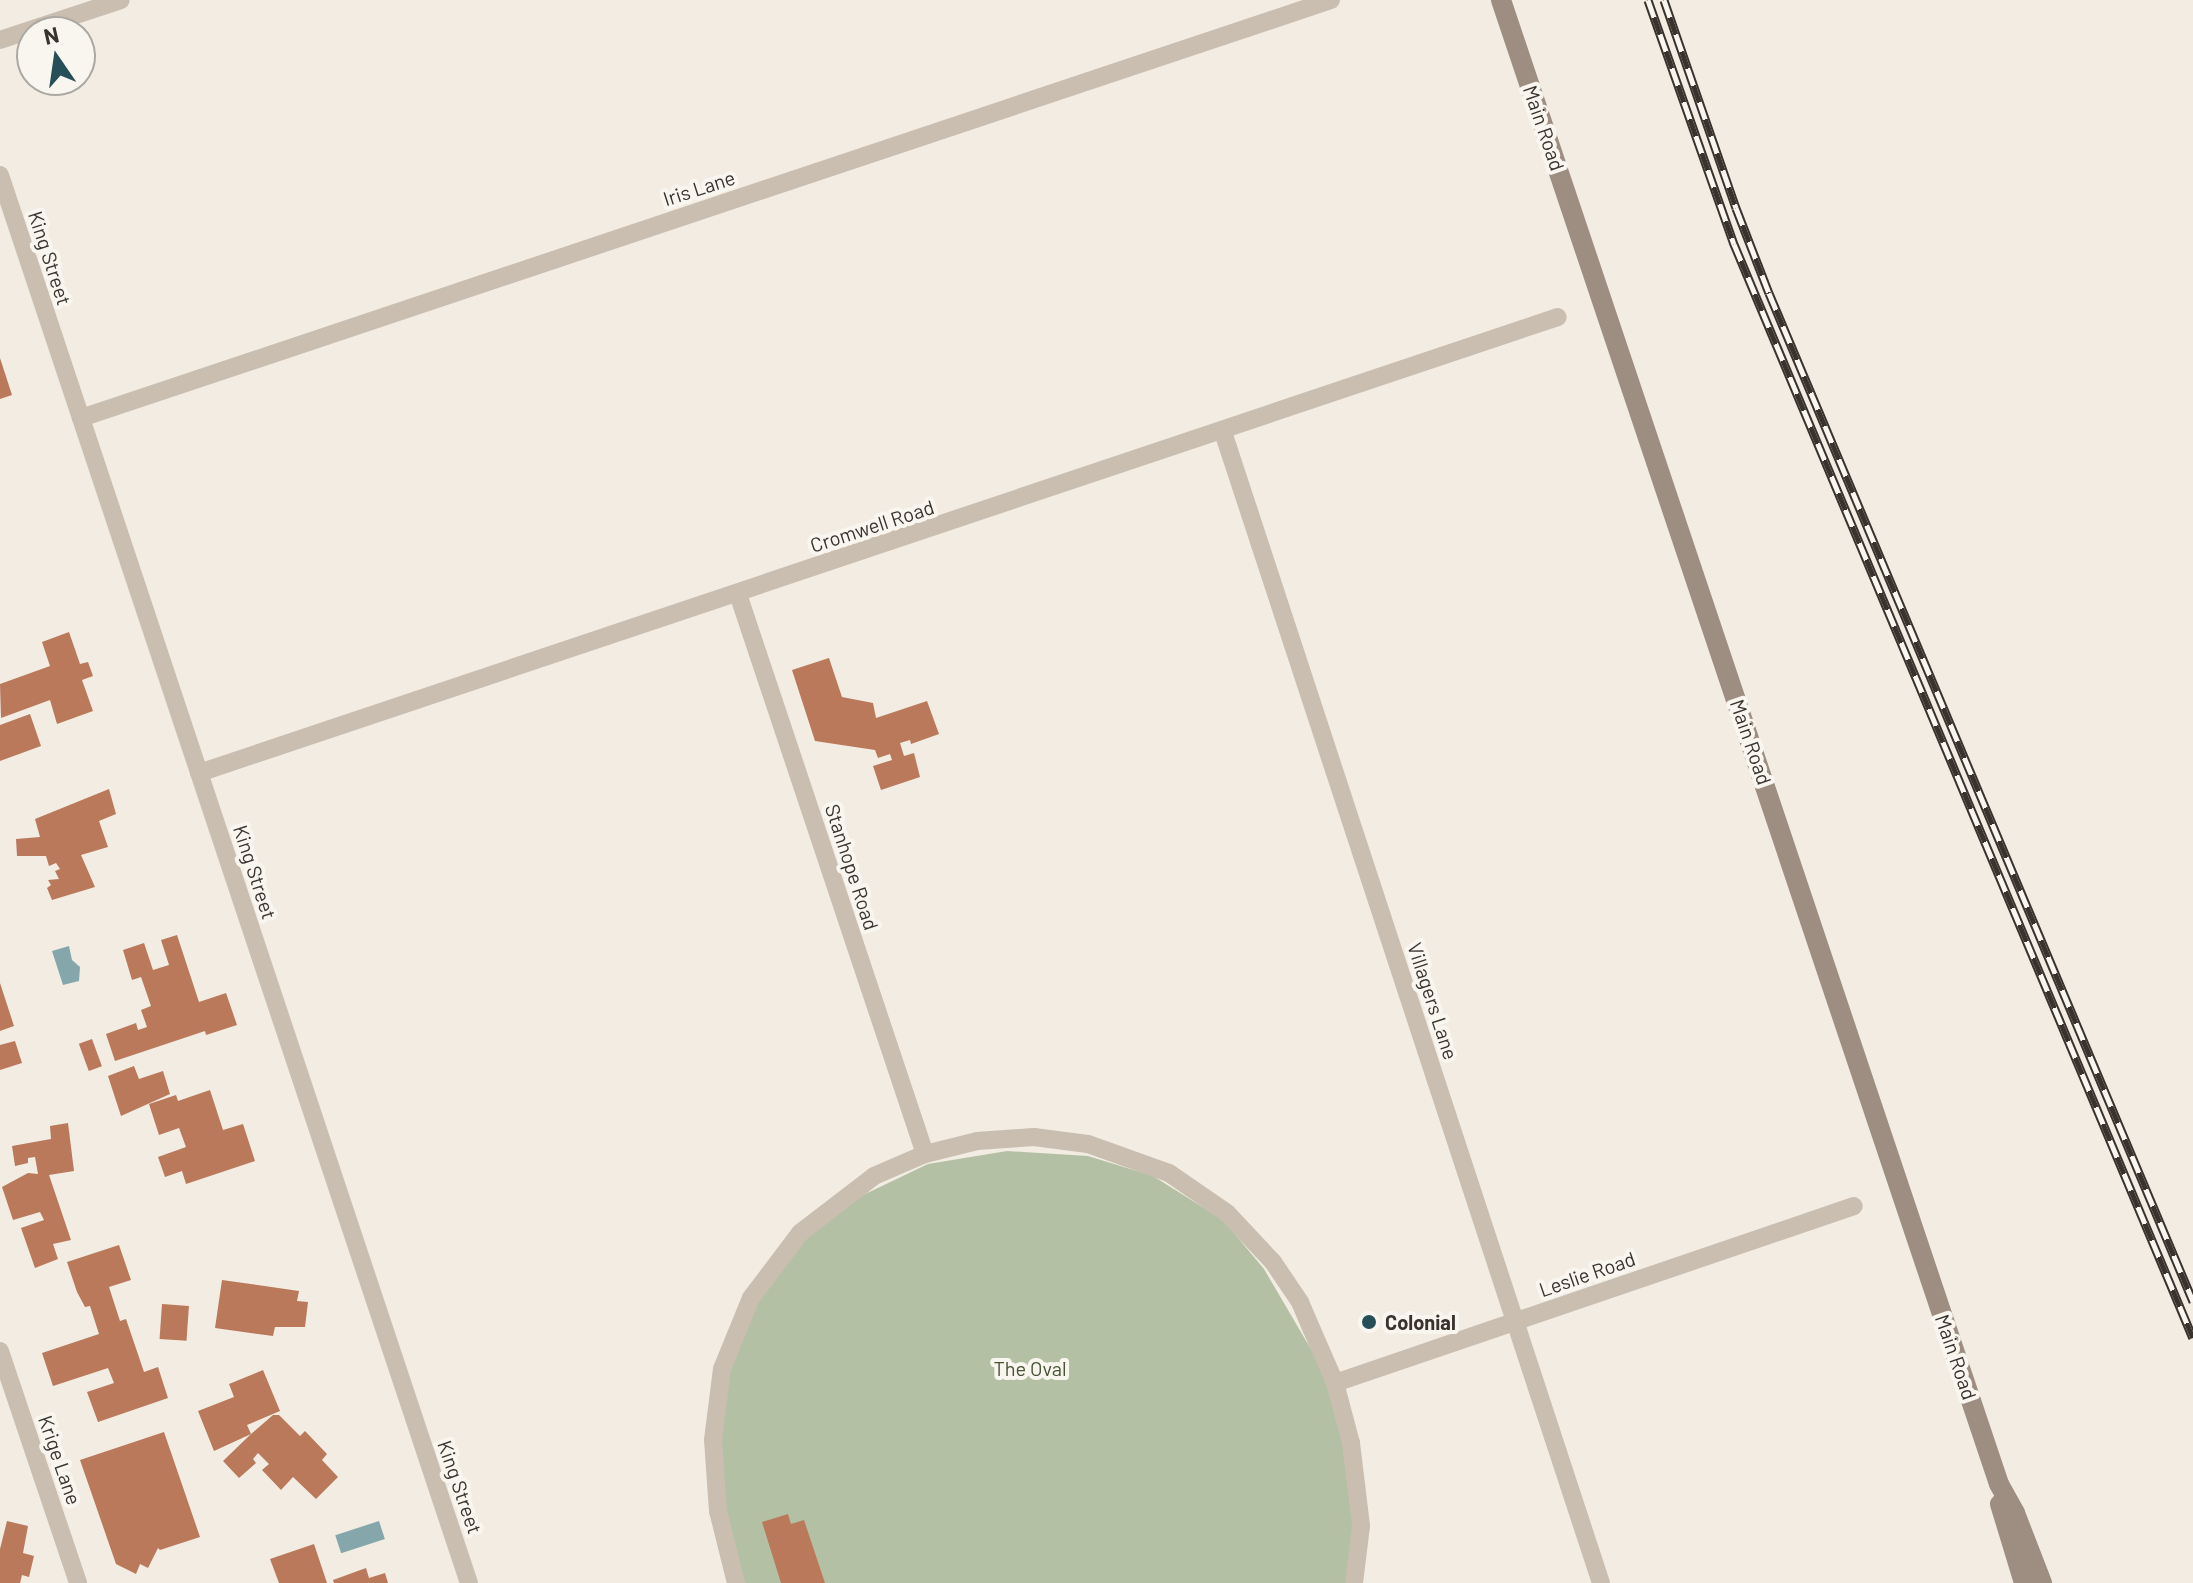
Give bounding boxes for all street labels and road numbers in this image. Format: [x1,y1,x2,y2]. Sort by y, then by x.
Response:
street label: Main Road [1518,82,1570,174]
street label: Iris Lane [660,165,738,211]
street label: King Street [24,208,76,308]
street label: Cromwell Road [807,495,937,557]
street label: Main Road [1725,696,1777,788]
street label: Stanhope Road [820,801,884,933]
street label: King Street [229,822,281,922]
street label: Villagers Lane [1403,940,1463,1062]
street label: Leslie Road [1536,1246,1638,1302]
street label: Main Road [1930,1311,1982,1403]
street label: Krige Lane [34,1412,86,1508]
street label: King Street [433,1437,487,1537]

